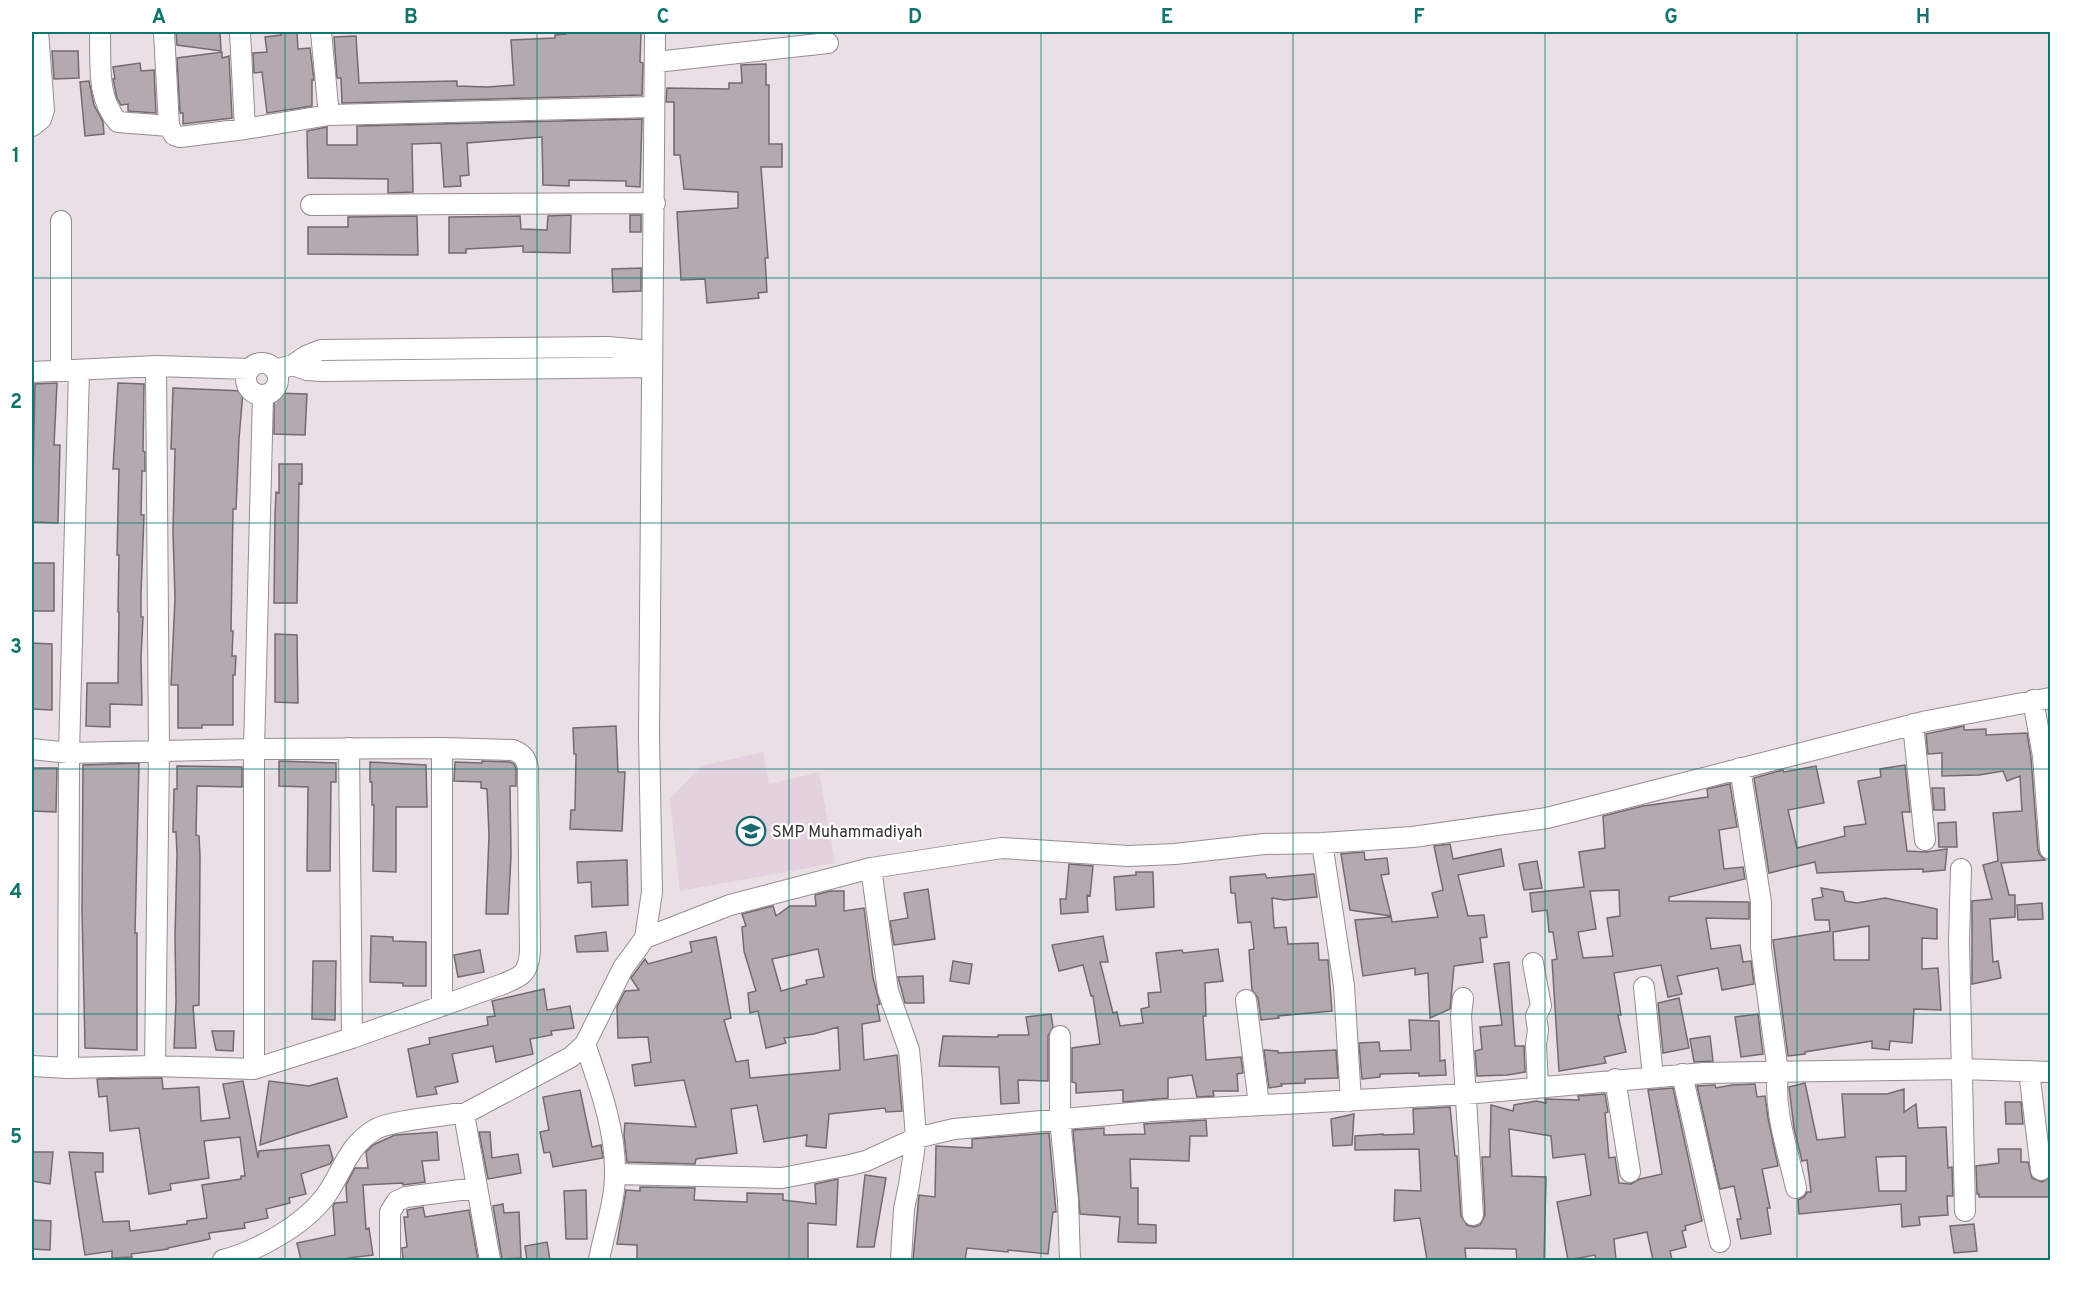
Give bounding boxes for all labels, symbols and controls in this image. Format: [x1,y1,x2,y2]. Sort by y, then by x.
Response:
text: A [152,5,166,31]
text: B [404,5,418,31]
text: C [657,5,669,31]
text: D [908,5,922,31]
text: E [1161,5,1173,31]
text: F [1413,5,1425,31]
text: G [1664,5,1678,31]
text: H [1916,5,1930,31]
text: 1 [12,144,20,170]
text: 2 [10,390,22,416]
text: 3 [10,635,22,661]
school or university icon: SMP Muhammadiyah [735,815,767,847]
place label: SMP Muhammadiyah [772,823,922,843]
text: 4 [10,880,22,906]
text: 5 [10,1125,22,1151]

